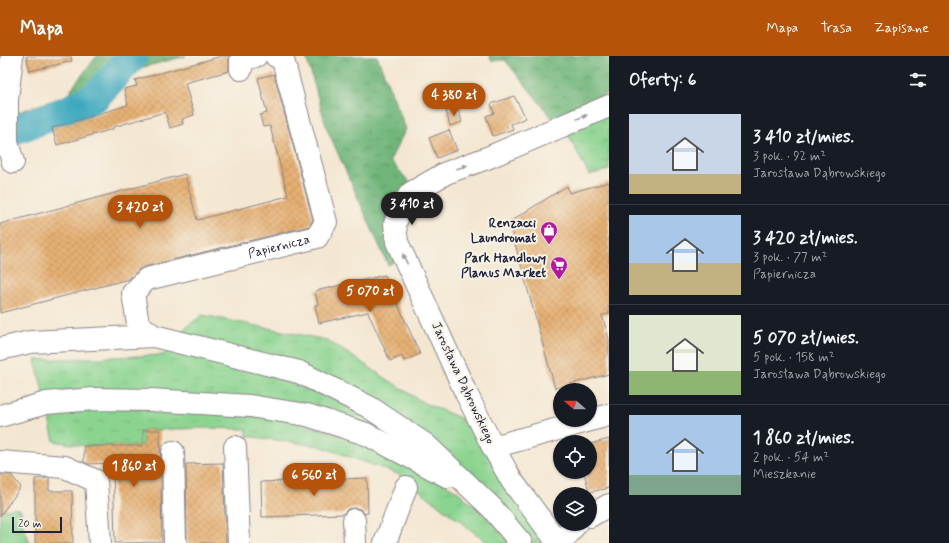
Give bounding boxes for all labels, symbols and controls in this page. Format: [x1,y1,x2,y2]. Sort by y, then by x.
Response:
text: Mapa [20,16,63,41]
text: Mapa [767,19,798,37]
text: Trasa [820,19,852,37]
text: Zapisane [874,19,929,37]
text: Oferty: 6 [629,69,696,91]
icon: filters [907,69,929,91]
pin: 4 380 zł [413,83,495,117]
text: 4 380 zł [431,87,477,104]
one-way arrow [577,114,589,120]
text: 3 410 zł/mies. [753,126,854,148]
icon: home [661,130,709,178]
text: 3 pok. · 92 m² [753,148,826,165]
one-way arrow [457,164,469,170]
text: Jarosława Dąbrowskiego [753,165,886,182]
pin: 3 410 zł [371,192,453,226]
pin: 3 420 zł [99,195,181,229]
text: 3 410 zł [390,196,434,213]
text: 3 420 zł [117,199,163,216]
place label: Renzacci Laundromat [471,215,536,247]
shop icon: Renzacci Laundromat [539,220,559,245]
text: 3 420 zł/mies. [753,227,858,249]
street label: Papiernicza [246,231,312,262]
icon: home [661,231,709,279]
text: 3 pok. · 77 m² [753,249,827,266]
place label: Park Handlowy Planus Market [461,250,546,282]
one-way arrow [402,254,408,265]
supermarket icon: Park Handlowy Planus Market [549,255,569,280]
text: Papiernicza [753,266,816,283]
pin: 5 070 zł [329,279,411,313]
text: 5 070 zł [346,283,394,300]
street label: Jarosława Dąbrowskiego [427,319,499,447]
text: 5 070 zł/mies. [753,327,859,349]
icon: home [661,331,709,379]
text: 5 pok. · 158 m² [753,349,835,366]
text: Jarosława Dąbrowskiego [753,366,886,383]
north arrow [553,383,597,427]
map controls [553,383,597,531]
text: 1 860 zł/mies. [753,427,854,449]
icon: home [661,431,709,479]
button: locate [553,435,597,479]
text: 2 pok. · 54 m² [753,449,829,466]
pin: 1 860 zł [93,454,175,488]
text: 1 860 zł [112,458,156,475]
pin: 6 560 zł [273,463,355,497]
text: Mieszkanie [753,466,816,483]
text: 6 560 zł [292,467,336,484]
button: layers [553,487,597,531]
scale bar [12,515,62,534]
text: 20 m [18,517,41,531]

